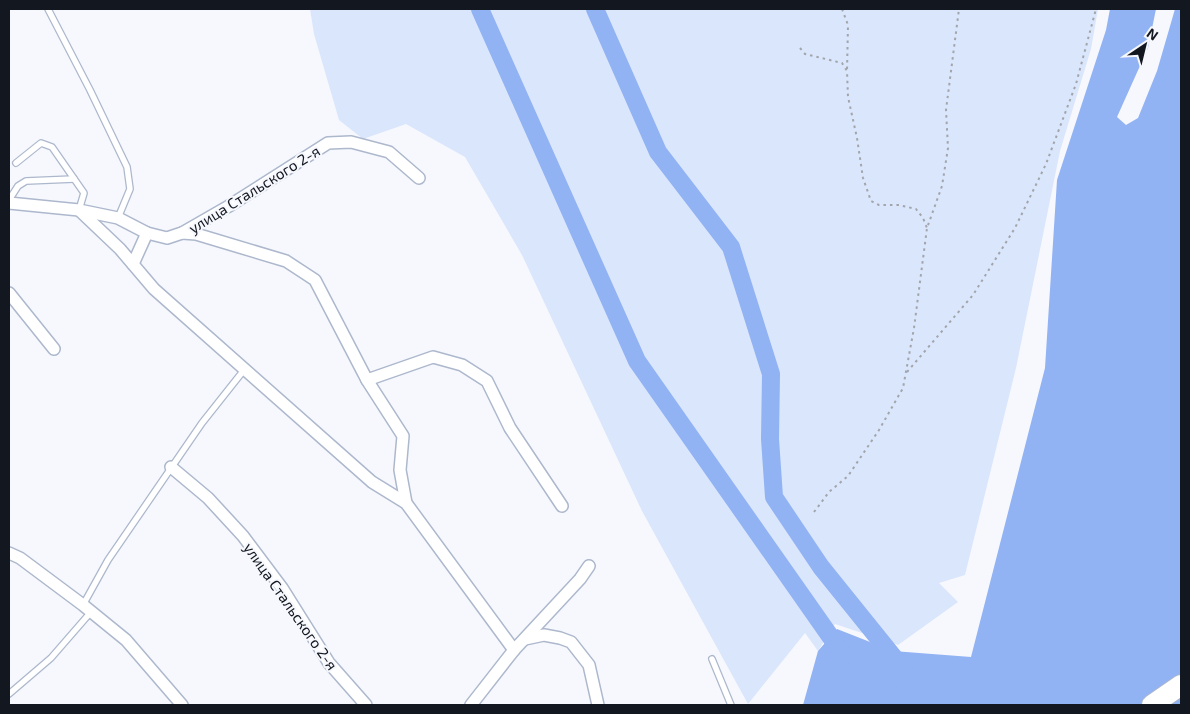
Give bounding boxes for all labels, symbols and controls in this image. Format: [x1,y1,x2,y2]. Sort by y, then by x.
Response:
north arrow [1120,20,1170,70]
text: N [1144,24,1162,44]
street label: улица Стальского 2-я [185,141,324,238]
street label: улица Стальского 2-я [239,539,342,674]

